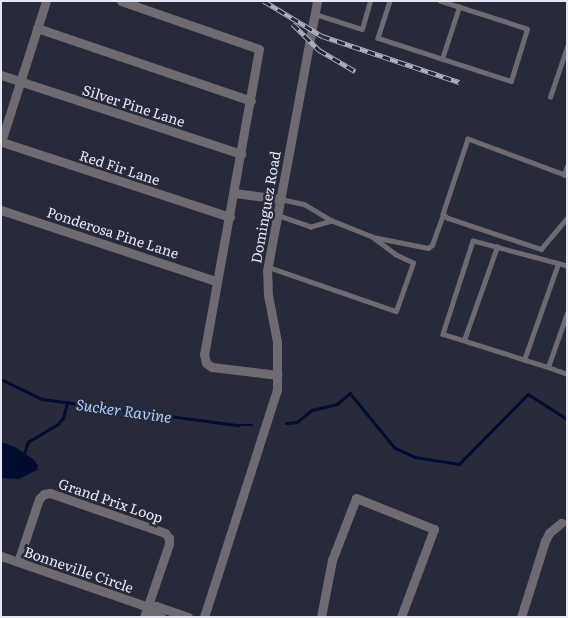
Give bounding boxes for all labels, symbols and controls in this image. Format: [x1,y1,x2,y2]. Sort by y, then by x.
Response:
street label: Silver Pine Lane [81,81,187,129]
street label: Red Fir Lane [78,146,162,188]
street label: Dominguez Road [247,150,283,264]
street label: Ponderosa Pine Lane [45,203,181,261]
water label: Sucker Ravine [75,394,173,426]
street label: Grand Prix Loop [57,474,165,526]
street label: Bonneville Circle [22,542,136,596]

